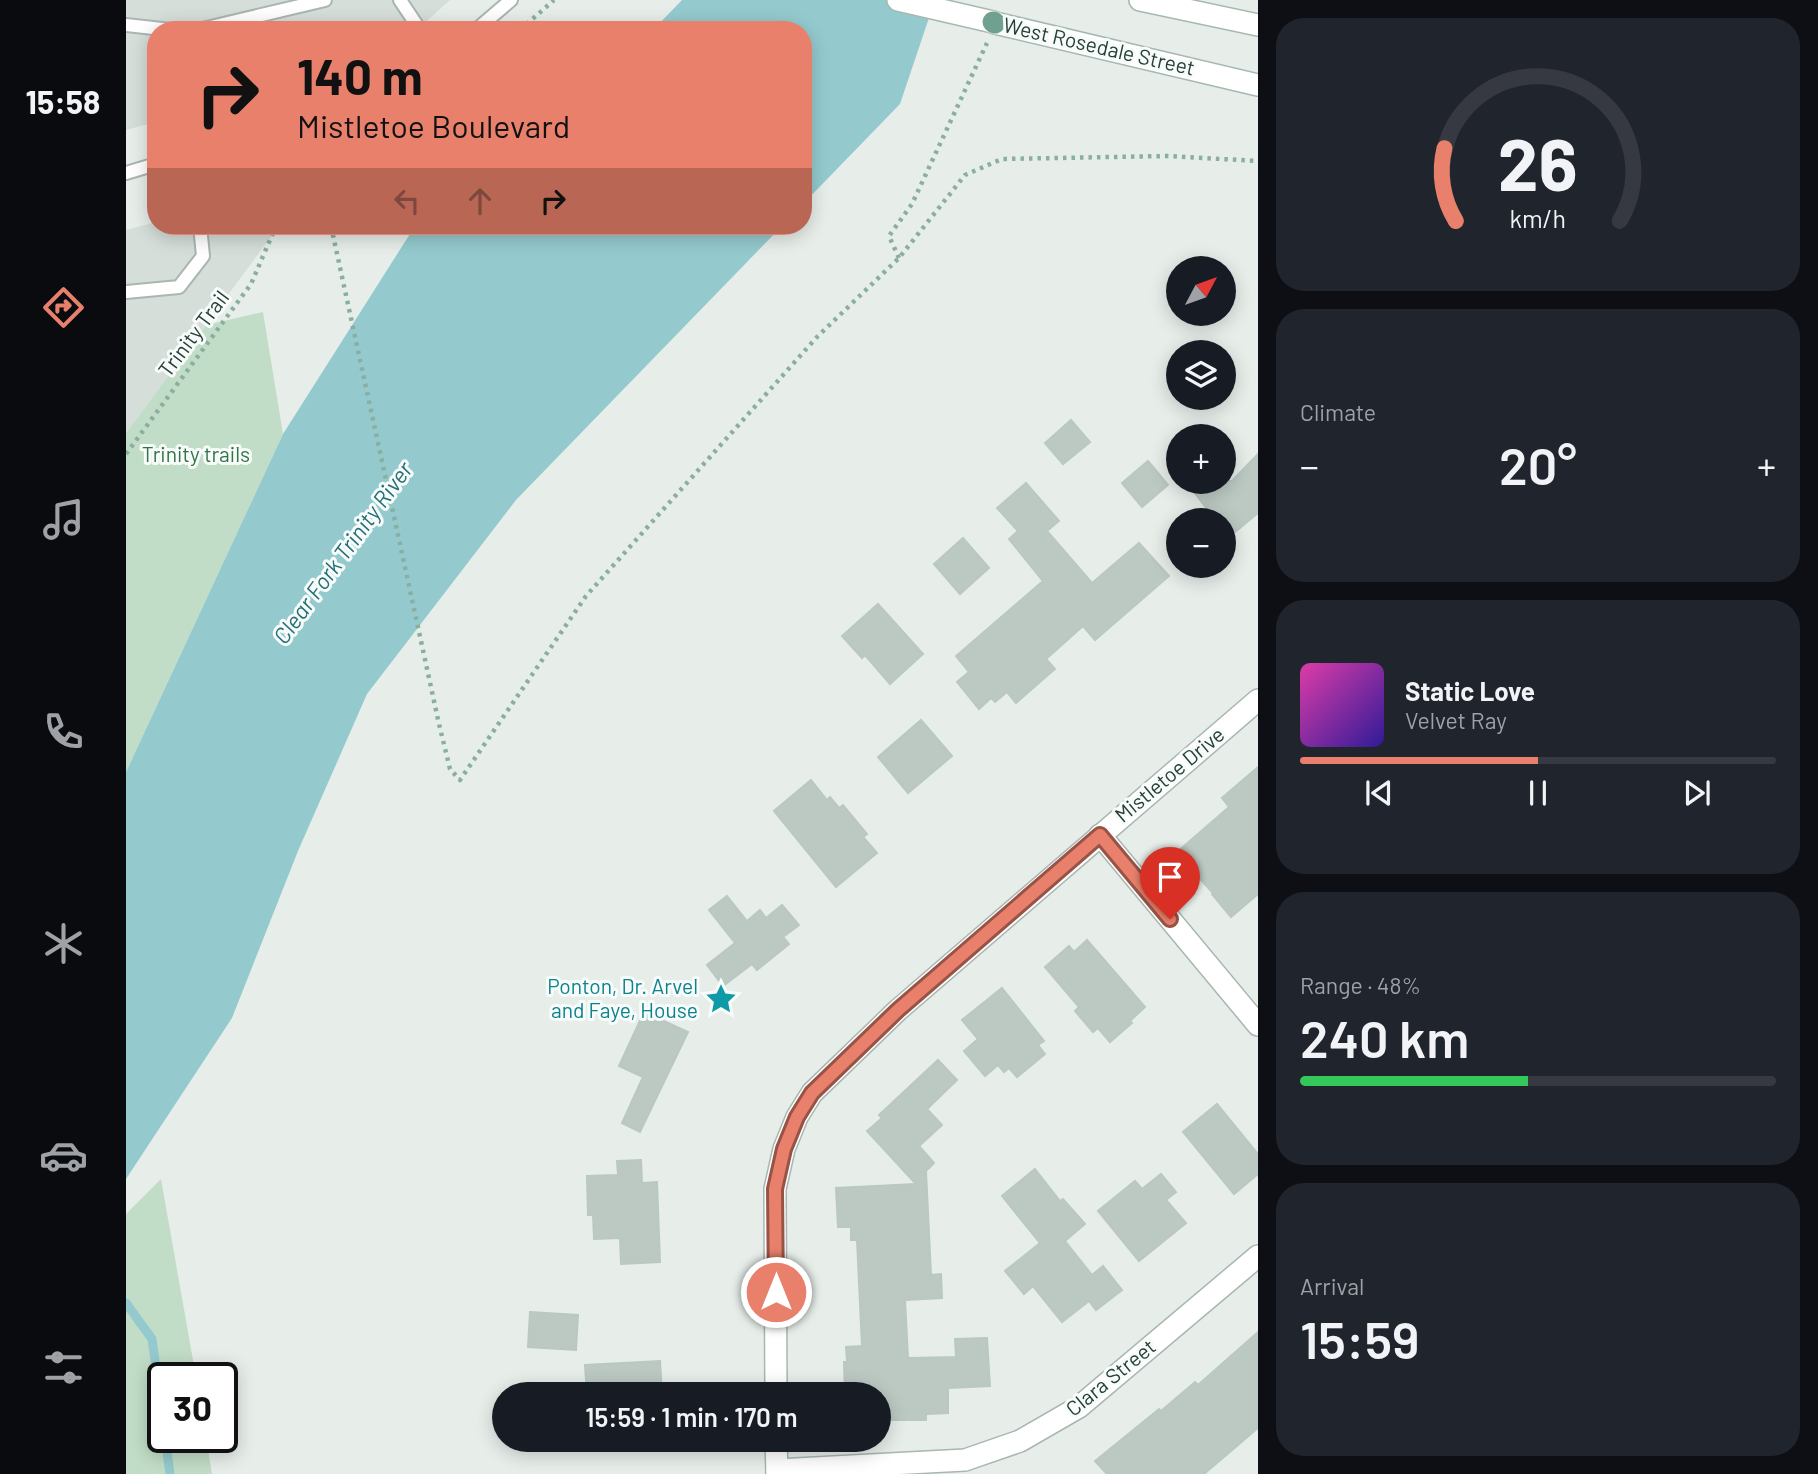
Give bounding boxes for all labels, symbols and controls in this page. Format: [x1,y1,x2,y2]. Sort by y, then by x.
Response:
street label: West Rosedale Street [1001,11,1197,80]
text: 140 m [297,46,423,105]
icon: right [182,49,273,140]
text: 15:58 [26,82,100,120]
text: Mistletoe Boulevard [297,106,570,144]
text: 26 [1498,118,1578,206]
icon: left [388,182,426,220]
icon: ahead [461,182,499,220]
icon: right [534,182,572,220]
text: km/h [1510,202,1566,232]
north arrow [1166,256,1236,326]
map controls [1166,256,1236,578]
icon: directions [39,283,88,332]
street label: Trinity Trail [152,285,233,381]
button: layers [1166,340,1236,410]
text: Climate [1300,398,1376,426]
button: + [1166,424,1236,494]
text: 20° [1499,433,1577,495]
park label: Trinity trails [142,441,250,466]
text: − [1300,442,1319,488]
text: + [1757,442,1776,488]
water label: Clear Fork Trinity River [267,455,418,649]
icon: music [39,495,88,544]
button: − [1166,508,1236,578]
text: Static Love [1405,675,1535,706]
text: Velvet Ray [1405,706,1507,734]
icon: phone [39,707,88,756]
street label: Mistletoe Drive [1109,721,1229,827]
icon: previous [1360,774,1398,812]
icon: pause [1519,774,1557,812]
icon: next [1678,774,1716,812]
pin [1140,847,1200,919]
icon: arrive [1151,858,1189,896]
icon: climate [39,919,88,968]
text: Range · 48% [1300,971,1421,999]
place label: Ponton, Dr. Arvel and Faye, House [547,973,698,1022]
place icon: Ponton, Dr. Arvel and Faye, House [704,982,738,1016]
text: 240 km [1300,1006,1469,1068]
icon: car [39,1131,88,1180]
position arrow [739,1255,813,1329]
text: Arrival [1300,1272,1364,1300]
text: 15:59 [1300,1307,1419,1369]
street label: Clara Street [1060,1333,1160,1421]
icon: filters [39,1343,88,1392]
speed limit sign: 30 [147,1362,238,1453]
text: 15:59 · 1 min · 170 m [585,1401,798,1432]

